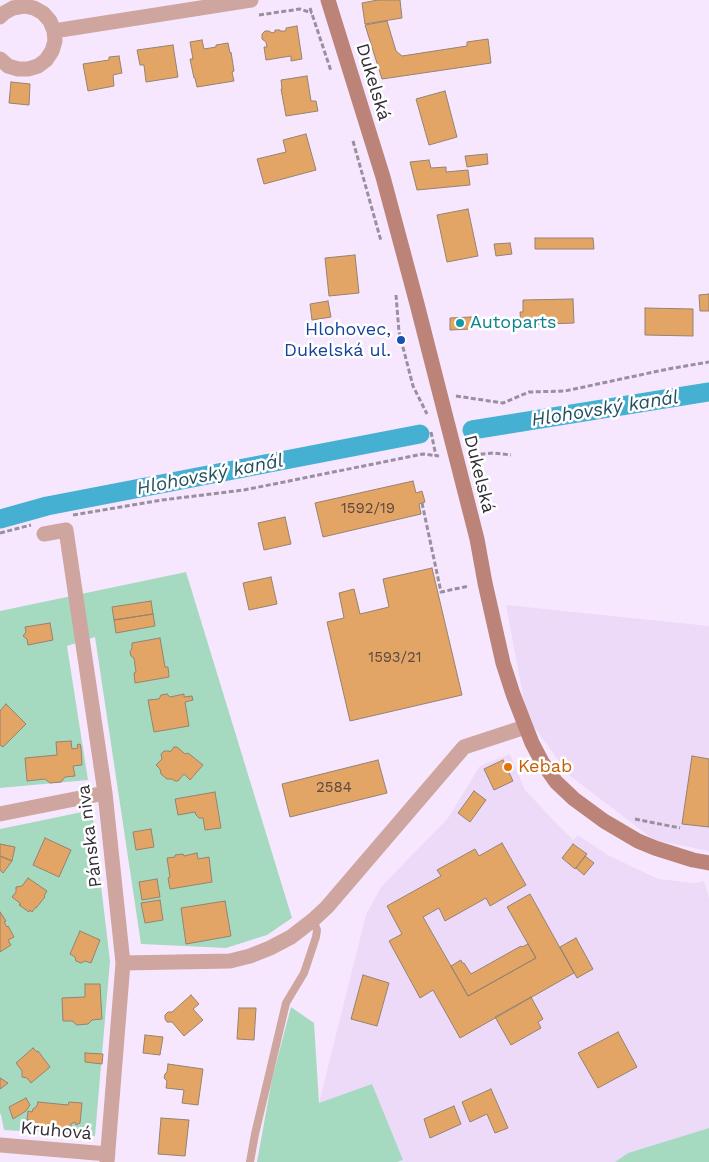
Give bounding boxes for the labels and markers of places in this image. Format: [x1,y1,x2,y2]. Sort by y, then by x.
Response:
place label: Autoparts [470,312,556,334]
marker: Autoparts [454,317,466,329]
place label: Hlohovec, Dukelská ul. [284,319,391,362]
marker: Hlohovec, Dukelská ul. [395,334,407,346]
place label: Kebab [518,756,572,778]
marker: Kebab [502,761,514,773]

